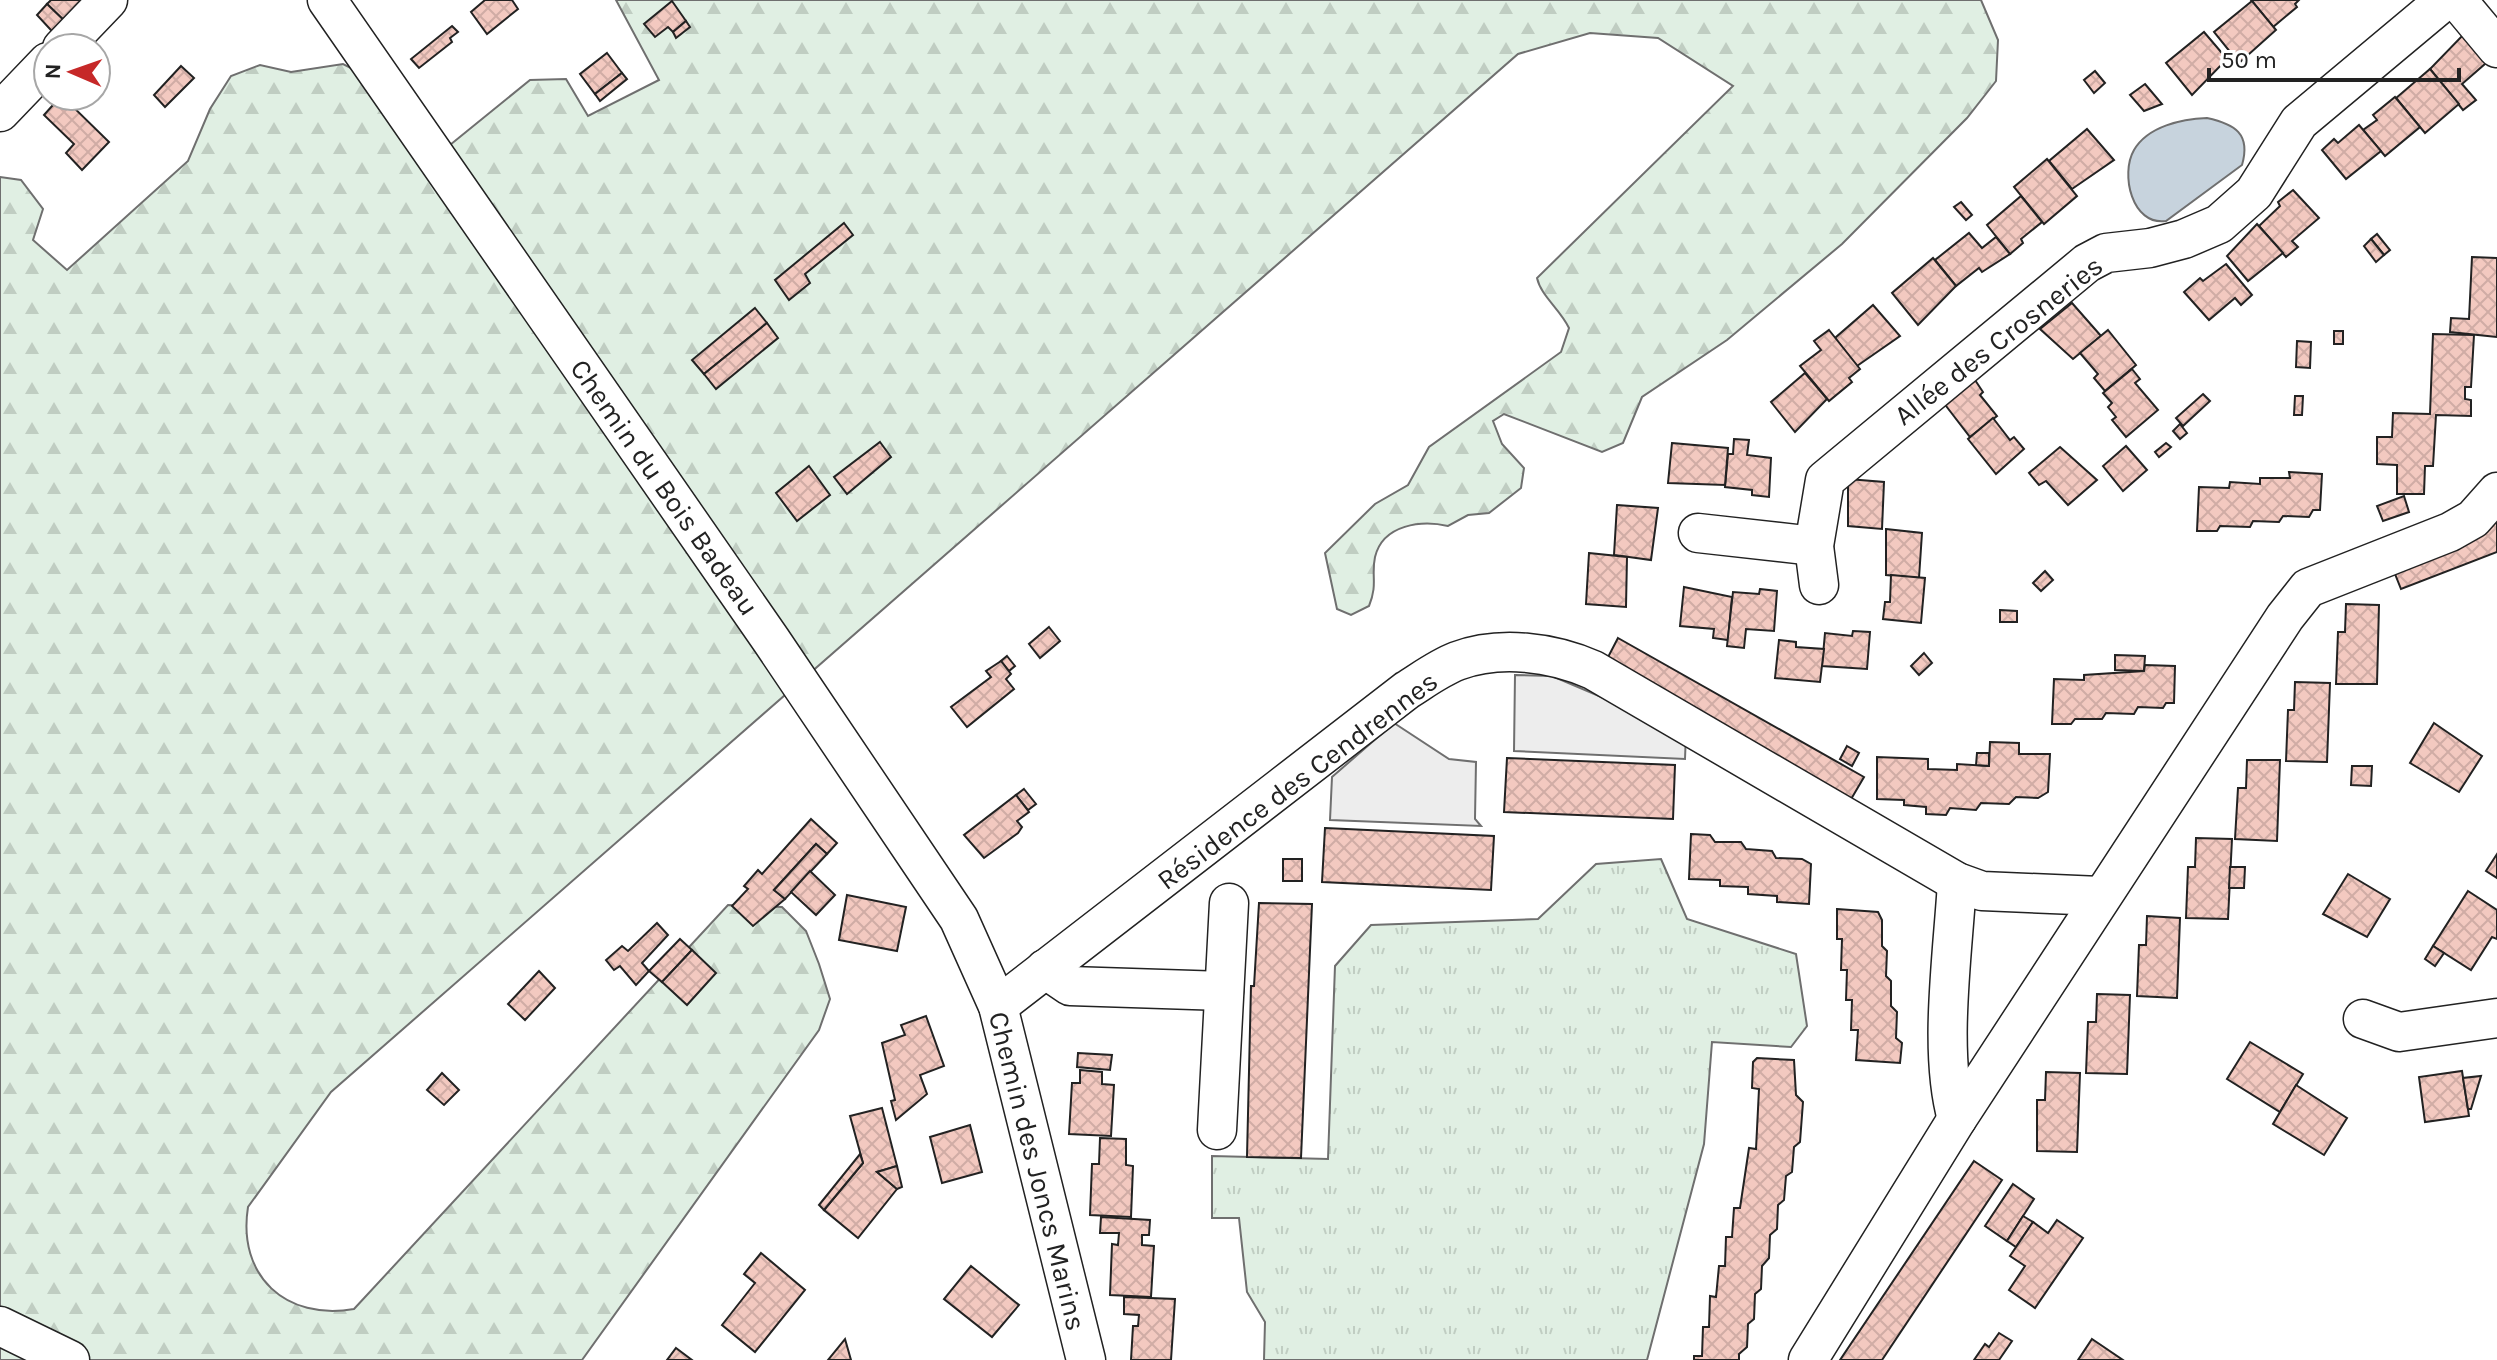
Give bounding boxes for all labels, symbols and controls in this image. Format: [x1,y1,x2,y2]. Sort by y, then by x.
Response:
north arrow [32,32,112,112]
scale bar [2209,32,2459,82]
text: 50 m [2221,46,2277,74]
text: N [40,63,66,80]
street label: Allée des Crosneries [1887,249,2109,432]
street label: Chemin du Bois Badeau [564,353,766,622]
street label: Résidence des Cendrennes [1151,664,1444,897]
street label: Chemin des Joncs Marins [982,1008,1093,1334]

